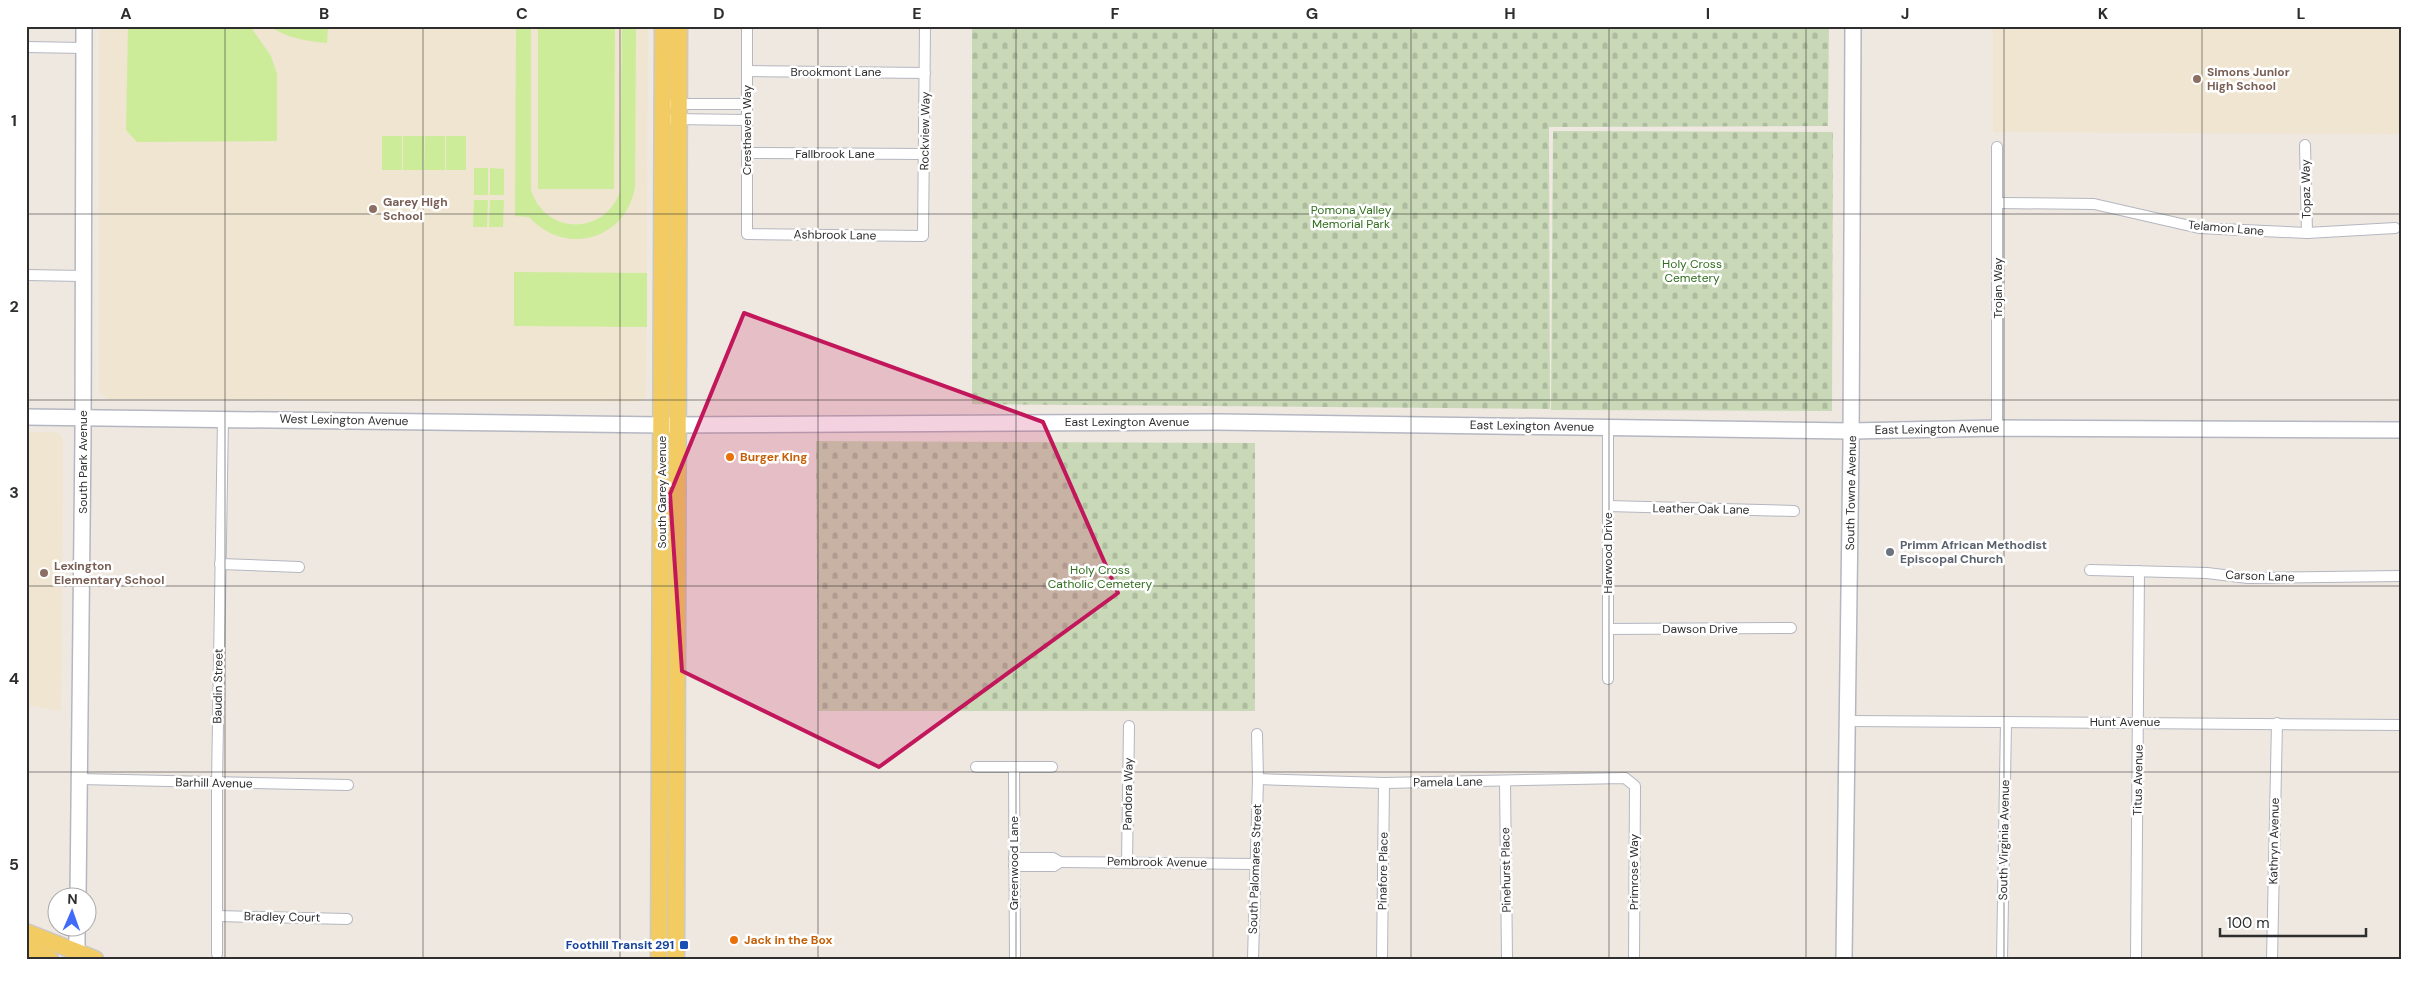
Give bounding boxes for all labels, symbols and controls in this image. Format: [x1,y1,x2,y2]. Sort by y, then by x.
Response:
text: A [120,3,132,24]
text: B [319,3,329,24]
text: C [516,3,528,24]
text: D [713,3,725,24]
text: E [912,3,922,24]
text: F [1111,3,1120,24]
text: G [1306,3,1318,24]
text: H [1504,3,1516,24]
text: I [1706,3,1710,24]
text: J [1901,3,1909,24]
text: K [2098,3,2109,24]
text: L [2297,3,2306,24]
street label: Brookmont Lane [791,64,882,80]
place label: Simons Junior High School [2207,64,2290,94]
marker: Simons Junior High School [2191,73,2203,85]
street label: Cresthaven Way [739,85,755,175]
street label: Rockview Way [916,91,934,171]
text: 1 [11,110,17,131]
street label: Fallbrook Lane [795,146,875,162]
street label: Topaz Way [2297,159,2315,219]
place label: Garey High School [383,194,448,224]
park label: Pomona Valley Memorial Park [1311,202,1392,232]
marker: Garey High School [367,203,379,215]
street label: Telamon Lane [2187,217,2265,239]
street label: Ashbrook Lane [794,226,877,244]
park label: Holy Cross Cemetery [1662,256,1722,286]
street label: Trojan Way [1990,257,2006,318]
text: 2 [9,296,19,317]
street label: South Park Avenue [75,410,91,514]
street label: West Lexington Avenue [279,411,409,429]
street label: East Lexington Avenue [1065,414,1189,430]
street label: East Lexington Avenue [1470,417,1595,435]
street label: East Lexington Avenue [1875,420,2000,438]
street label: South Garey Avenue [654,435,670,548]
street label: South Towne Avenue [1842,435,1860,551]
place label: Burger King [740,449,807,465]
marker: Burger King [724,451,736,463]
text: 3 [9,482,19,503]
street label: Leather Oak Lane [1652,500,1750,518]
street label: Harwood Drive [1600,512,1616,594]
place label: Primm African Methodist Episcopal Church [1900,537,2047,567]
marker: Primm African Methodist Episcopal Church [1884,546,1896,558]
place label: Lexington Elementary School [54,558,164,588]
park label: Holy Cross Catholic Cemetery [1048,562,1153,592]
marker: Lexington Elementary School [38,567,50,579]
street label: Carson Lane [2225,567,2295,585]
street label: Dawson Drive [1662,621,1738,637]
street label: Baudin Street [209,648,227,724]
text: 4 [9,668,19,689]
street label: Hunt Avenue [2090,714,2160,730]
street label: Titus Avenue [2129,744,2147,816]
street label: Pandora Way [1119,757,1137,831]
street label: Pamela Lane [1413,773,1483,791]
street label: Barhill Avenue [175,774,253,792]
street label: South Virginia Avenue [1995,779,2013,901]
street label: Kathryn Avenue [2265,797,2283,884]
street label: South Palomares Street [1245,803,1265,934]
street label: Greenwood Lane [1006,816,1022,910]
street label: Pinehurst Place [1497,827,1515,913]
street label: Pinafore Place [1374,832,1392,910]
street label: Primrose Way [1626,833,1642,910]
street label: Pembrook Avenue [1107,853,1207,871]
text: 5 [9,854,19,875]
north arrow [48,888,98,938]
text: N [67,890,78,908]
scale bar [2220,905,2366,937]
street label: Bradley Court [244,908,321,926]
text: 100 m [2227,913,2270,933]
place label: Jack in the Box [744,932,832,948]
marker: Jack in the Box [728,934,740,946]
place label: Foothill Transit 291 [566,937,674,953]
marker: Foothill Transit 291 [678,939,690,951]

